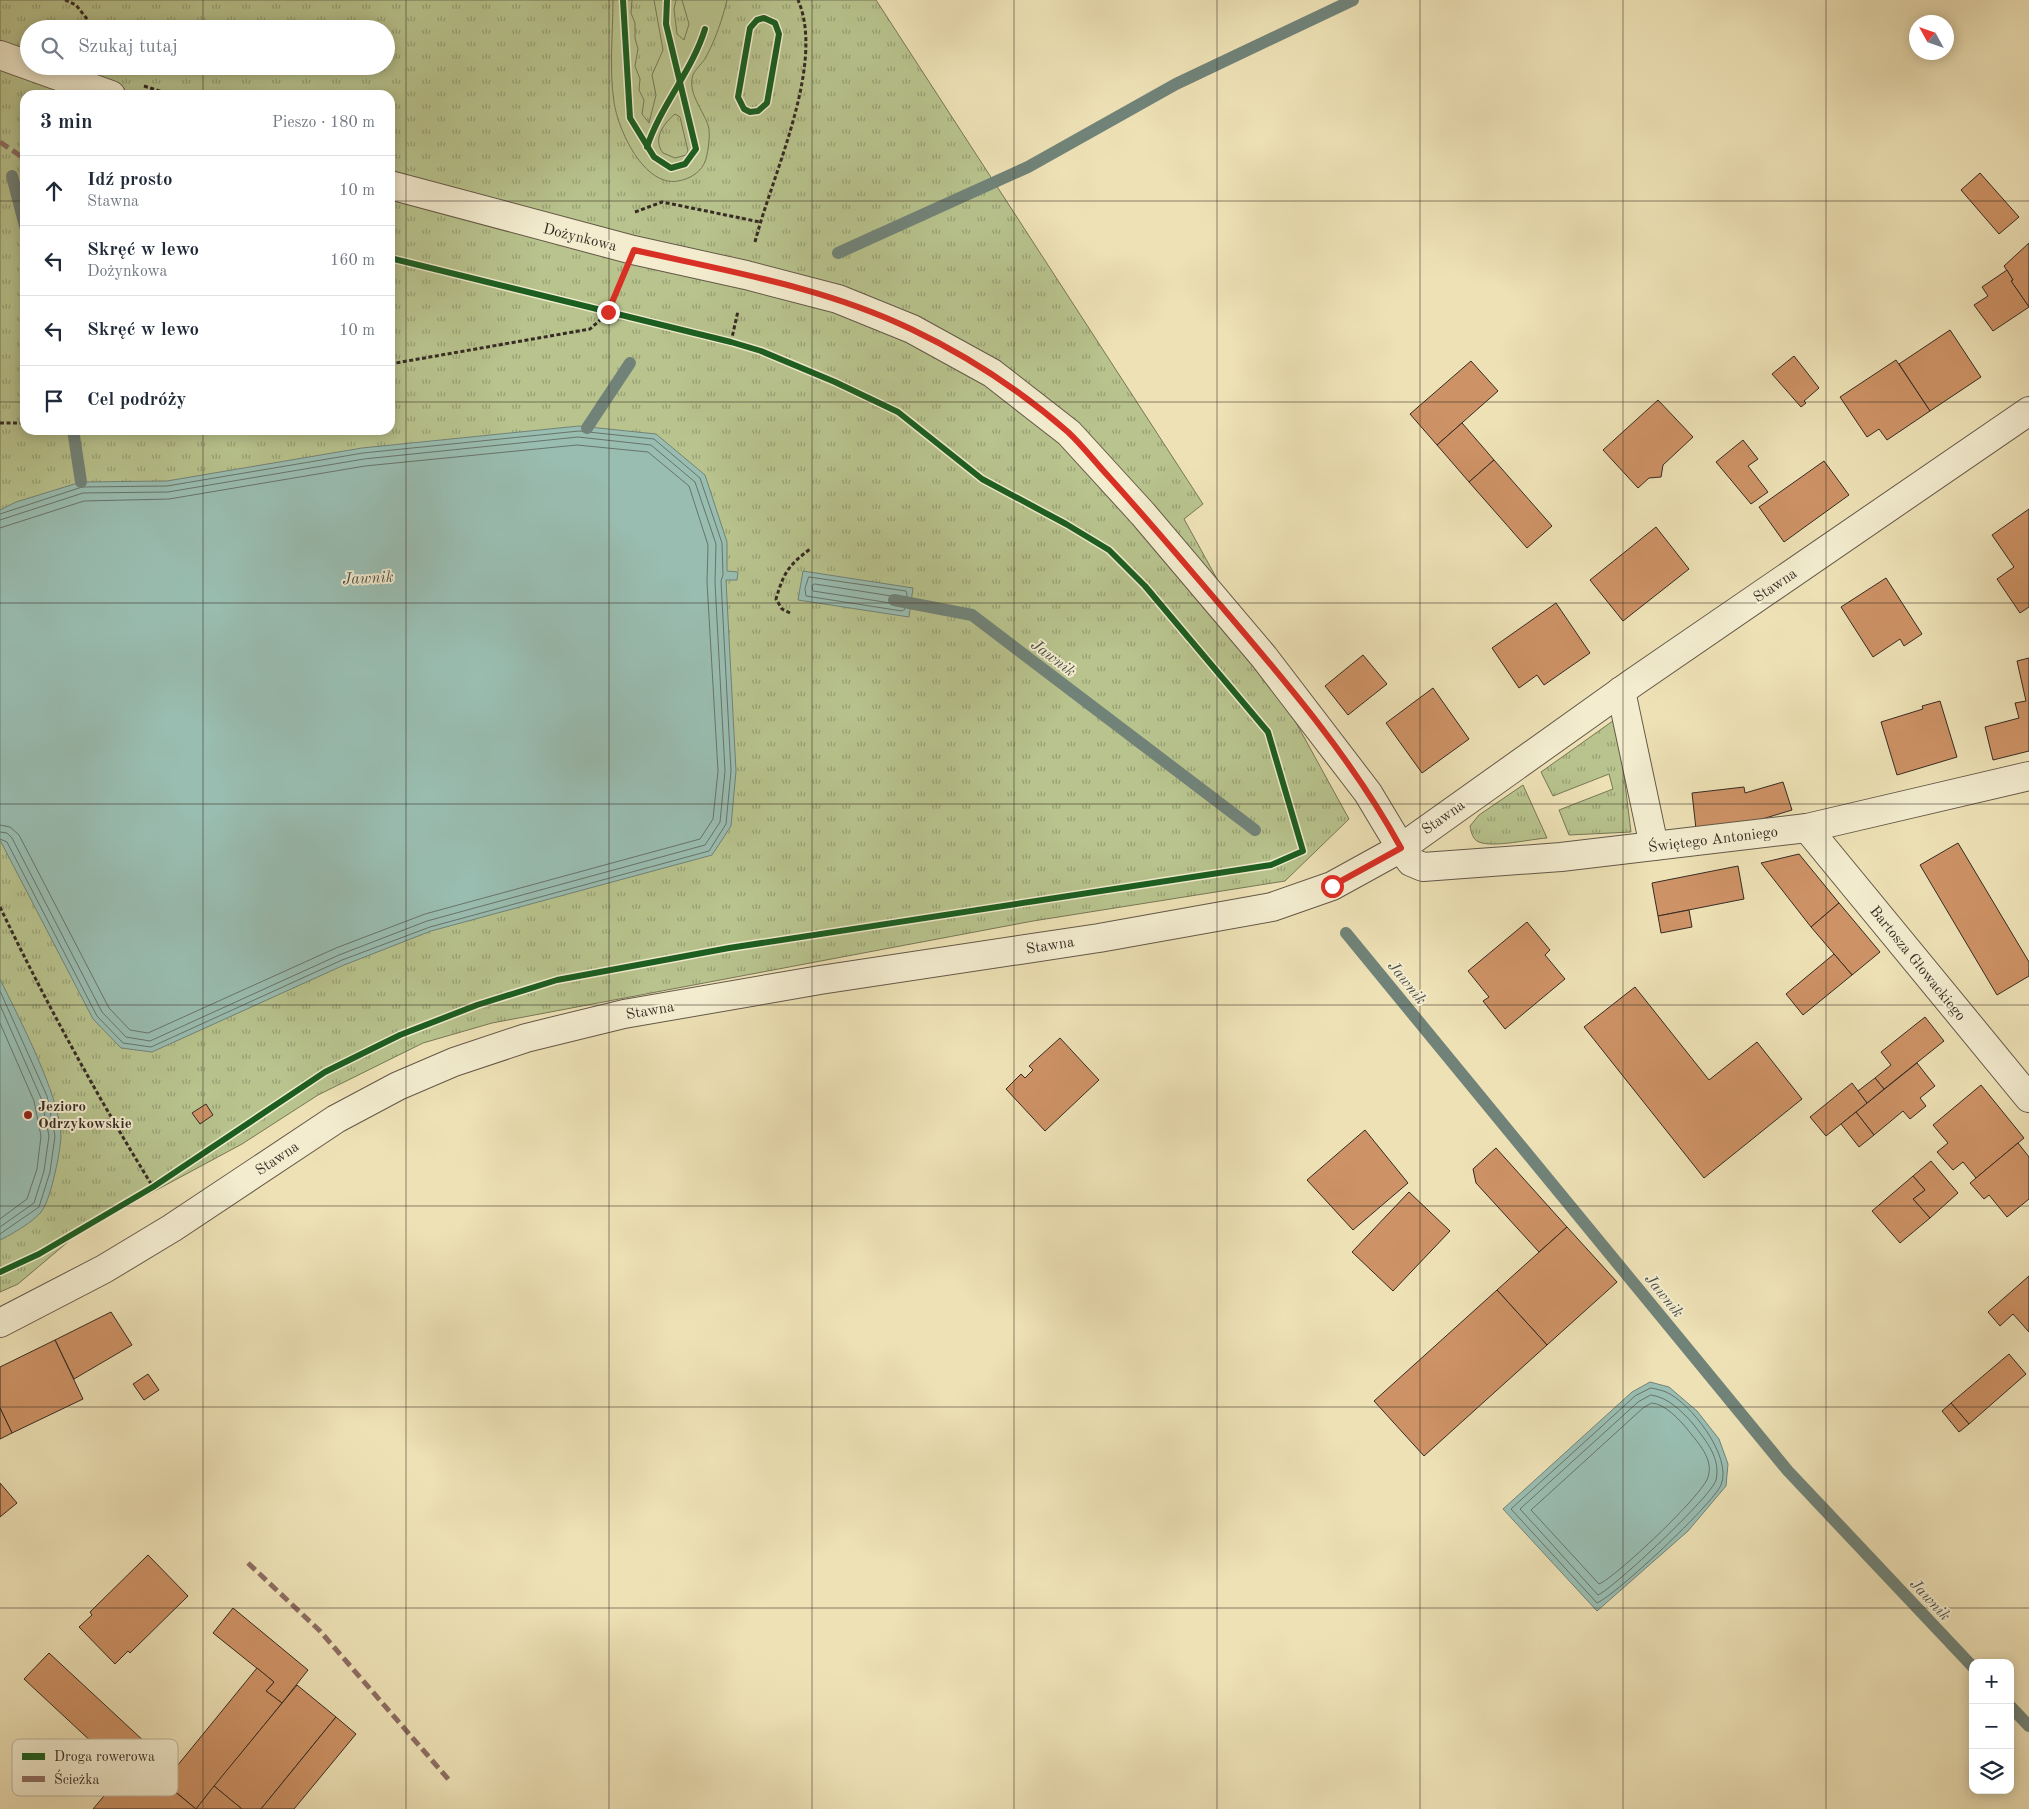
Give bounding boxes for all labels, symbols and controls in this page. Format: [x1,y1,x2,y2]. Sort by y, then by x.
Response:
north arrow [1909,15,1954,60]
search box [20,20,395,75]
icon: search [38,34,66,62]
text: Szukaj tutaj [78,38,178,57]
text: 3 min [40,112,93,133]
text: Pieszo · 180 m [272,115,375,131]
text: Idź prosto [87,171,172,190]
icon: ahead [40,177,68,205]
text: 10 m [339,183,375,199]
text: Stawna [87,194,139,210]
street label: Dożynkowa [541,222,619,255]
text: Skręć w lewo [87,241,199,260]
icon: left [40,247,68,275]
text: 160 m [330,253,375,269]
text: Dożynkowa [87,264,167,280]
route end [597,301,620,324]
icon: left [40,317,68,345]
text: Skręć w lewo [87,321,199,340]
text: 10 m [339,323,375,339]
icon: arrive [40,387,68,415]
text: Cel podróży [87,391,186,410]
street label: Stawna [1751,566,1801,606]
water label: Jawnik [342,570,394,588]
water label: Jawnik [1028,637,1078,680]
street label: Stawna [1420,798,1469,838]
street label: Świętego Antoniego [1647,821,1779,856]
route start [1321,875,1344,898]
street label: Bartosza Głowackiego [1866,904,1968,1024]
street label: Stawna [1025,935,1076,958]
water label: Jawnik [1384,958,1429,1008]
street label: Stawna [625,1000,676,1023]
place label: Jezioro Odrzykowskie [38,1100,132,1132]
marker: Jezioro Odrzykowskie [22,1109,34,1121]
street label: Stawna [253,1139,303,1179]
water label: Jawnik [1641,1271,1686,1321]
water label: Jawnik [1906,1576,1953,1625]
map controls [1969,1659,2014,1794]
button: + [1969,1659,2014,1704]
button: − [1969,1704,2014,1749]
legend [12,1739,178,1796]
button: layers [1969,1749,2014,1794]
text: Droga rowerowa [54,1750,155,1764]
text: Ścieżka [54,1769,99,1787]

